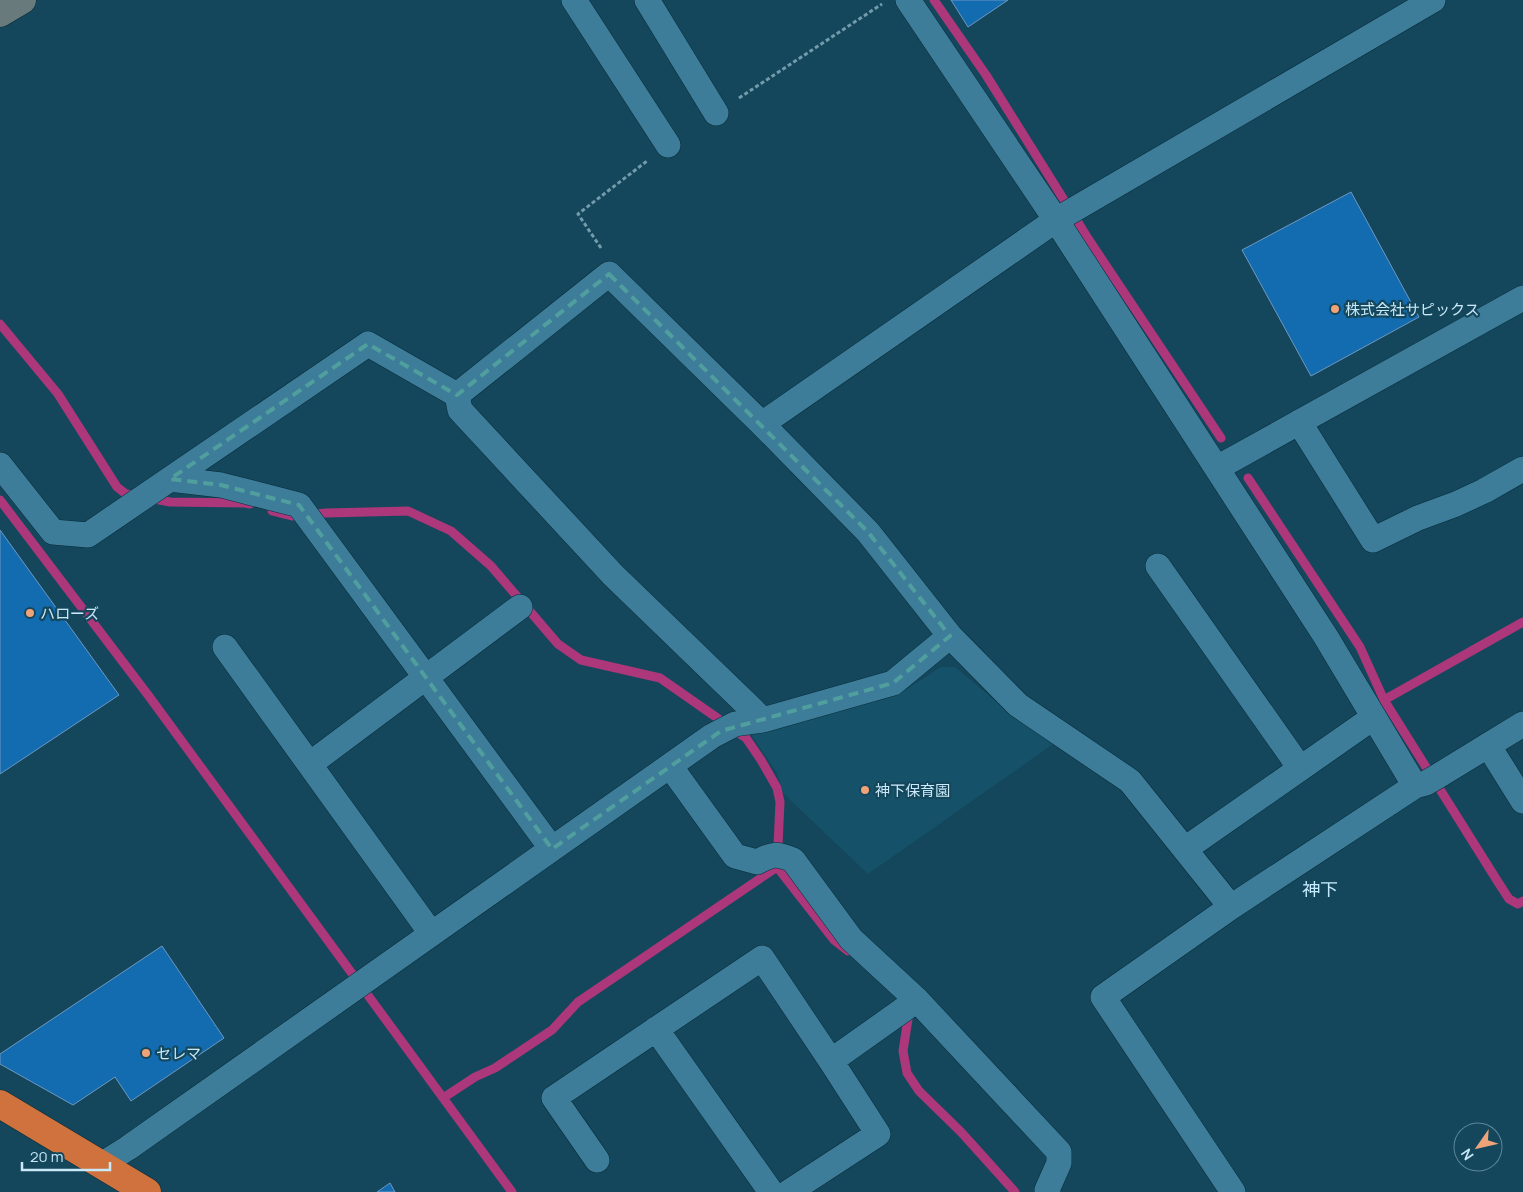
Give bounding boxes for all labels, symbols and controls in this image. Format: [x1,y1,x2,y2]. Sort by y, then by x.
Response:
place label: 株式会社サピックス [1345,299,1480,320]
marker: 株式会社サピックス [1329,303,1341,315]
place label: ハローズ [40,603,99,624]
marker: ハローズ [24,607,36,619]
place label: 神下保育園 [875,780,950,801]
marker: 神下保育園 [859,784,871,796]
district label: 神下 [1302,877,1338,901]
place label: セレマ [156,1043,201,1064]
marker: セレマ [140,1047,152,1059]
north arrow [1453,1122,1503,1172]
scale bar [22,1140,110,1172]
text: N [1456,1145,1477,1164]
text: 20 m [30,1146,63,1167]

